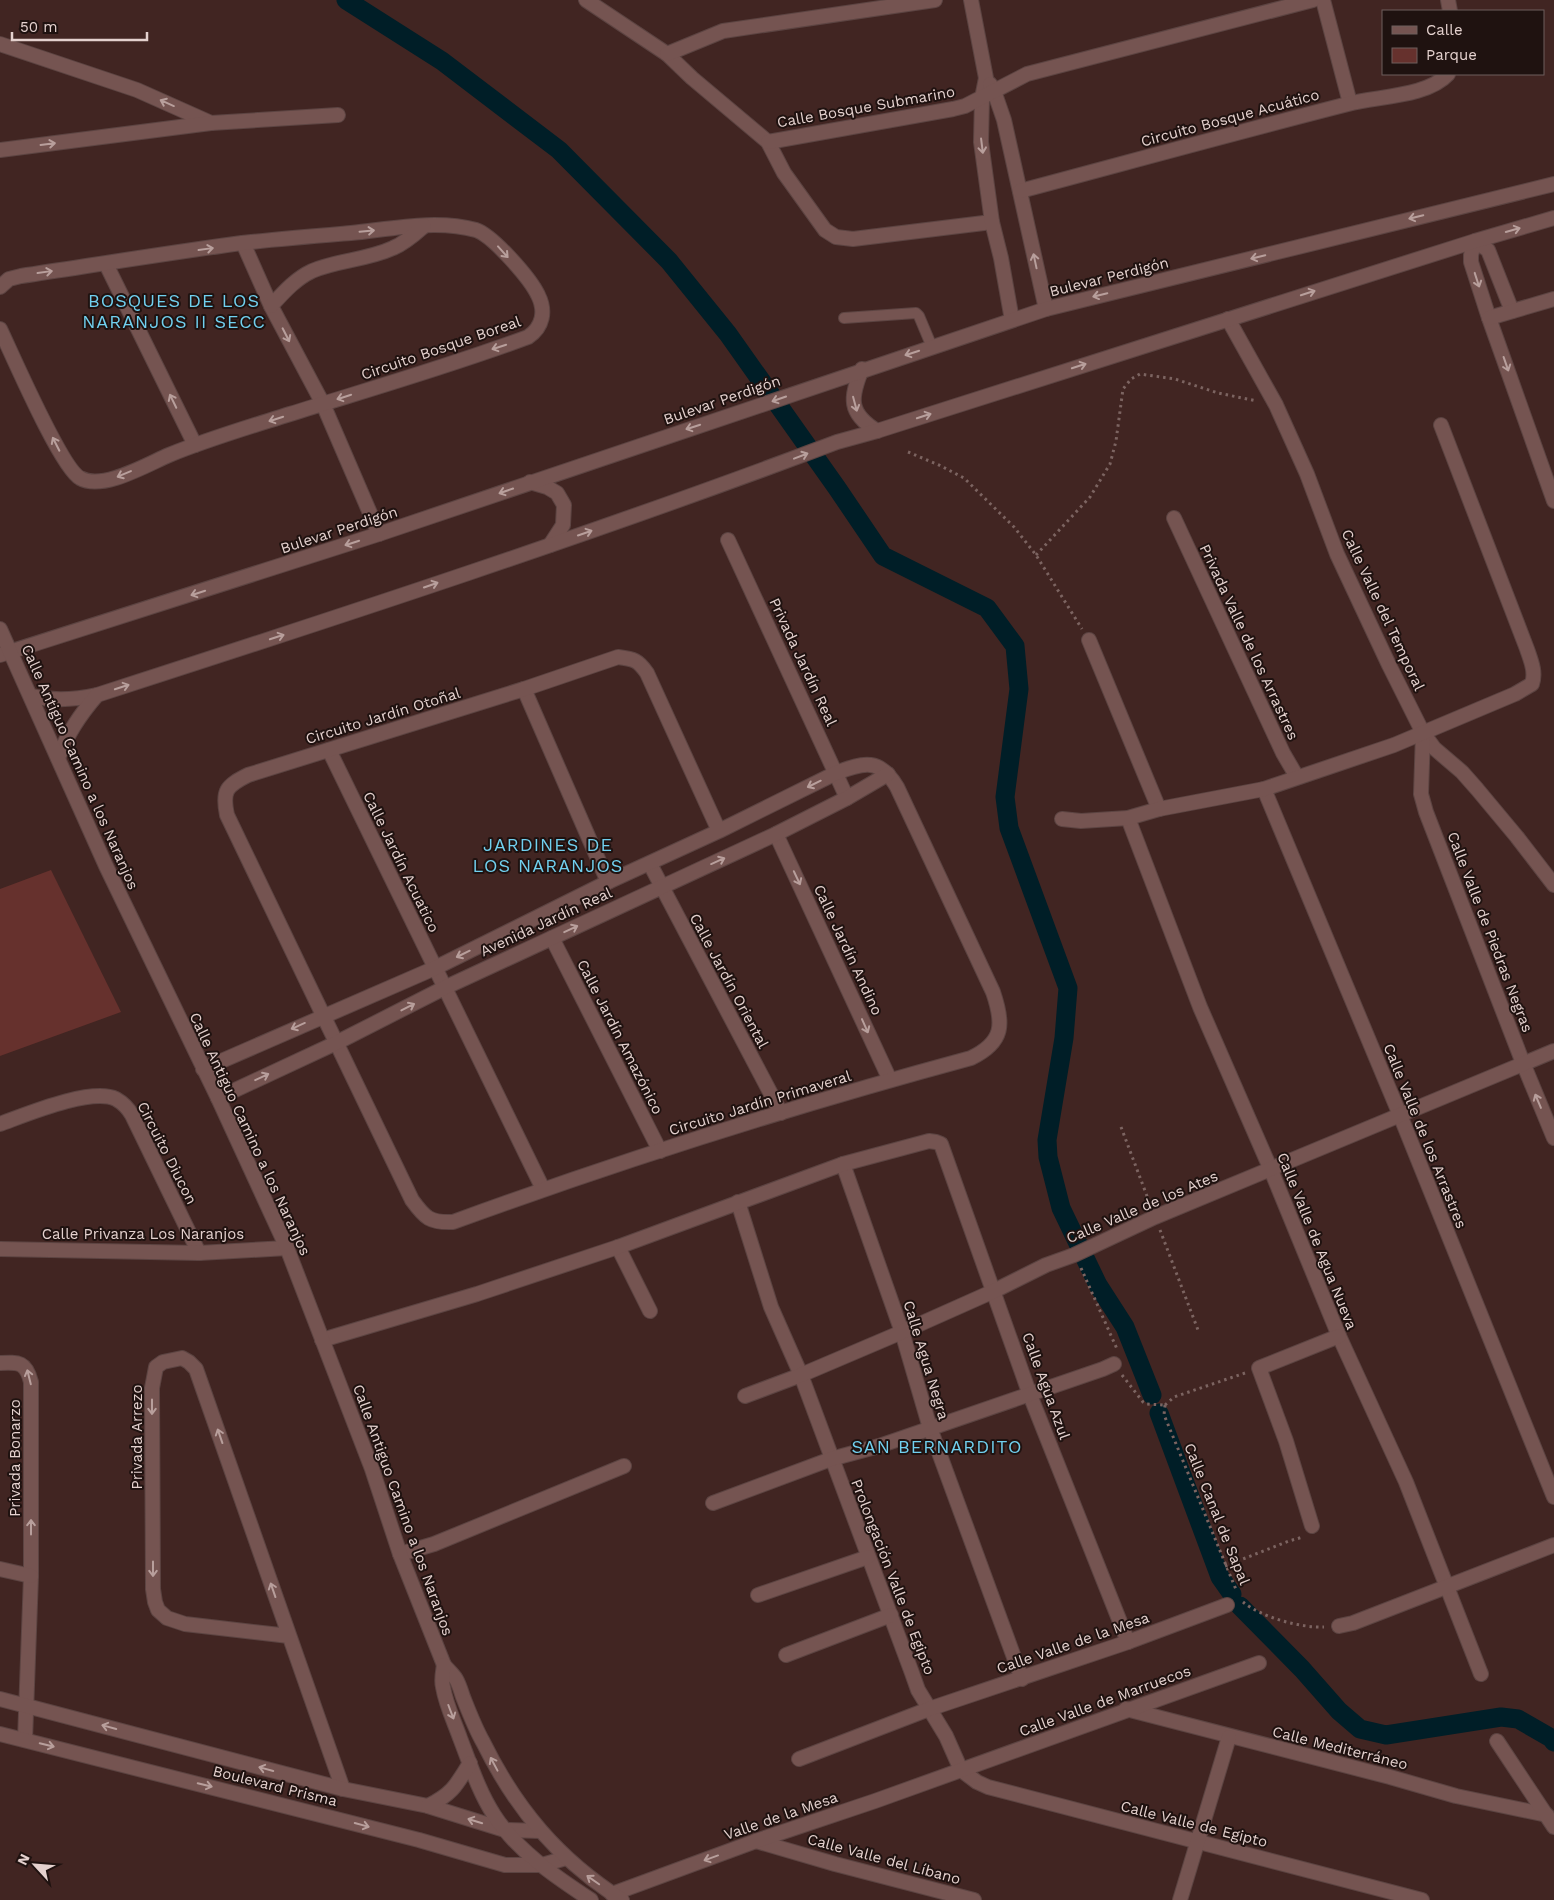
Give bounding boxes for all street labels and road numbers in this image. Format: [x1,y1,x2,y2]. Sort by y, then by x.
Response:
street label: Calle Bosque Submarino [776,82,956,132]
street label: Circuito Bosque Acuático [1139,85,1321,151]
street label: Bulevar Perdigón [1047,253,1171,301]
street label: Circuito Bosque Boreal [359,312,524,384]
street label: Bulevar Perdigón [661,372,783,428]
street label: Bulevar Perdigón [278,503,400,557]
street label: Calle Valle del Temporal [1338,526,1429,694]
street label: Privada Valle de los Arrastres [1196,541,1302,743]
street label: Privada Jardín Real [765,595,841,729]
street label: Calle Antiguo Camino a los Naranjos [18,642,142,892]
street label: Circuito Jardín Otoñal [303,684,463,748]
street label: Calle Jardín Acuatico [359,789,443,935]
street label: Calle Valle de Piedras Negras [1443,829,1537,1035]
street label: Calle Jardín Andino [810,882,886,1018]
street label: Avenida Jardín Real [477,883,615,960]
street label: Calle Jardín Oriental [686,910,772,1052]
street label: Calle Jardín Amazónico [573,957,667,1117]
street label: Calle Antiguo Camino a los Naranjos [186,1010,314,1258]
street label: Calle Valle de los Arrastres [1380,1041,1470,1231]
street label: Circuito Jardín Primaveral [667,1067,854,1139]
street label: Circuito Diucon [133,1099,201,1207]
street label: Calle Valle de Agua Nueva [1273,1150,1361,1333]
street label: Calle Valle de los Ates [1064,1167,1221,1247]
street label: Calle Privanza Los Naranjos [42,1225,244,1243]
street label: Calle Agua Negra [899,1298,953,1422]
street label: Calle Agua Azul [1018,1330,1074,1442]
street label: Calle Antiguo Camino a los Naranjos [349,1382,457,1638]
street label: Privada Arrezo [128,1385,146,1489]
street label: Privada Bonarzo [6,1399,24,1517]
street label: Calle Canal de Sapal [1180,1441,1254,1588]
street label: Prolongación Valle de Egipto [847,1477,939,1677]
street label: Calle Valle de la Mesa [994,1608,1152,1678]
street label: Calle Valle de Marruecos [1017,1662,1193,1740]
street label: Calle Mediterráneo [1270,1722,1410,1774]
street label: Boulevard Prisma [211,1762,340,1810]
street label: Valle de la Mesa [722,1788,841,1844]
street label: Calle Valle de Egipto [1119,1797,1269,1851]
street label: Calle Valle del Líbano [805,1830,963,1888]

